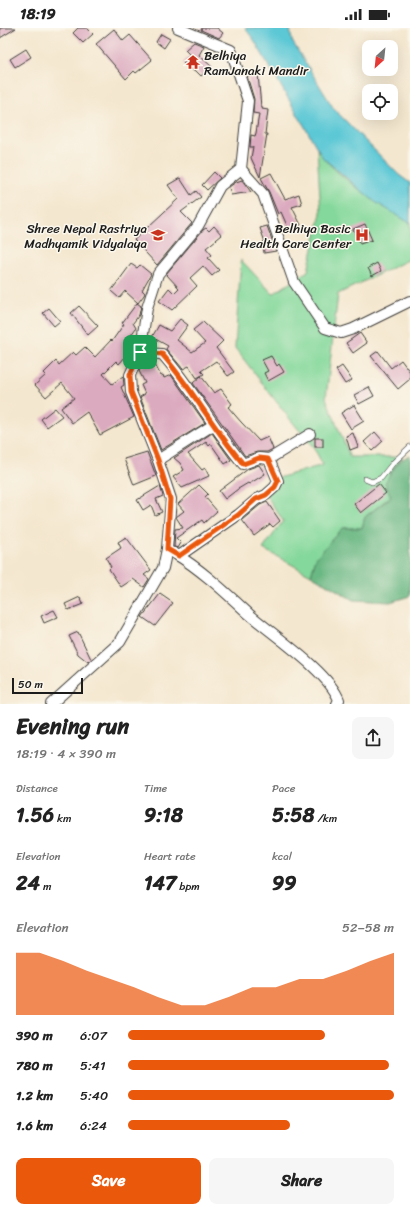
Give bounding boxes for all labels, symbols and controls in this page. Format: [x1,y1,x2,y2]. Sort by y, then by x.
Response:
text: 18:19 [20,1,56,27]
north arrow [362,40,398,76]
map controls [362,40,398,120]
place label: Belhiya RamJanaki Mandir [204,44,309,82]
temple icon: Belhiya RamJanaki Mandir [185,54,201,70]
button: locate [362,84,398,120]
place label: Shree Nepal Rastriya Madhyamik Vidyalaya [24,217,147,255]
place label: Belhiya Basic Health Care Center [240,217,352,255]
school or university icon: Shree Nepal Rastriya Madhyamik Vidyalaya [150,227,166,243]
hospital icon: Belhiya Basic Health Care Center [354,227,370,243]
pin [123,335,157,369]
icon: arrive [129,341,151,363]
text: 50 m [18,675,43,694]
scale bar [12,676,83,695]
text: Evening run [16,707,129,746]
button: share [352,717,394,759]
text: 18:19 · 4 × 390 m [16,742,116,765]
text: Distance [16,779,58,798]
text: Time [144,779,167,798]
text: Pace [272,779,295,798]
text: 1.56 [16,798,54,833]
text: 9:18 [144,798,183,833]
text: 5:58 [272,798,315,833]
text: km [54,809,71,828]
text: /km [315,809,337,828]
text: Elevation [16,847,61,866]
text: Heart rate [144,847,196,866]
text: kcal [272,847,292,866]
text: 24 [16,866,40,901]
text: 147 [144,866,177,901]
text: 99 [272,866,297,901]
text: m [40,877,51,896]
text: bpm [177,877,200,896]
text: Elevation [16,916,69,939]
text: 52–58 m [342,916,394,939]
text: 390 m [16,1024,53,1047]
text: 6:07 [80,1024,107,1047]
text: 780 m [16,1054,53,1077]
text: 5:41 [80,1054,106,1077]
text: 1.2 km [16,1084,53,1107]
text: 5:40 [80,1084,108,1107]
text: 1.6 km [16,1114,53,1137]
text: 6:24 [80,1114,107,1137]
button: Save [16,1158,201,1204]
button: Share [209,1158,394,1204]

